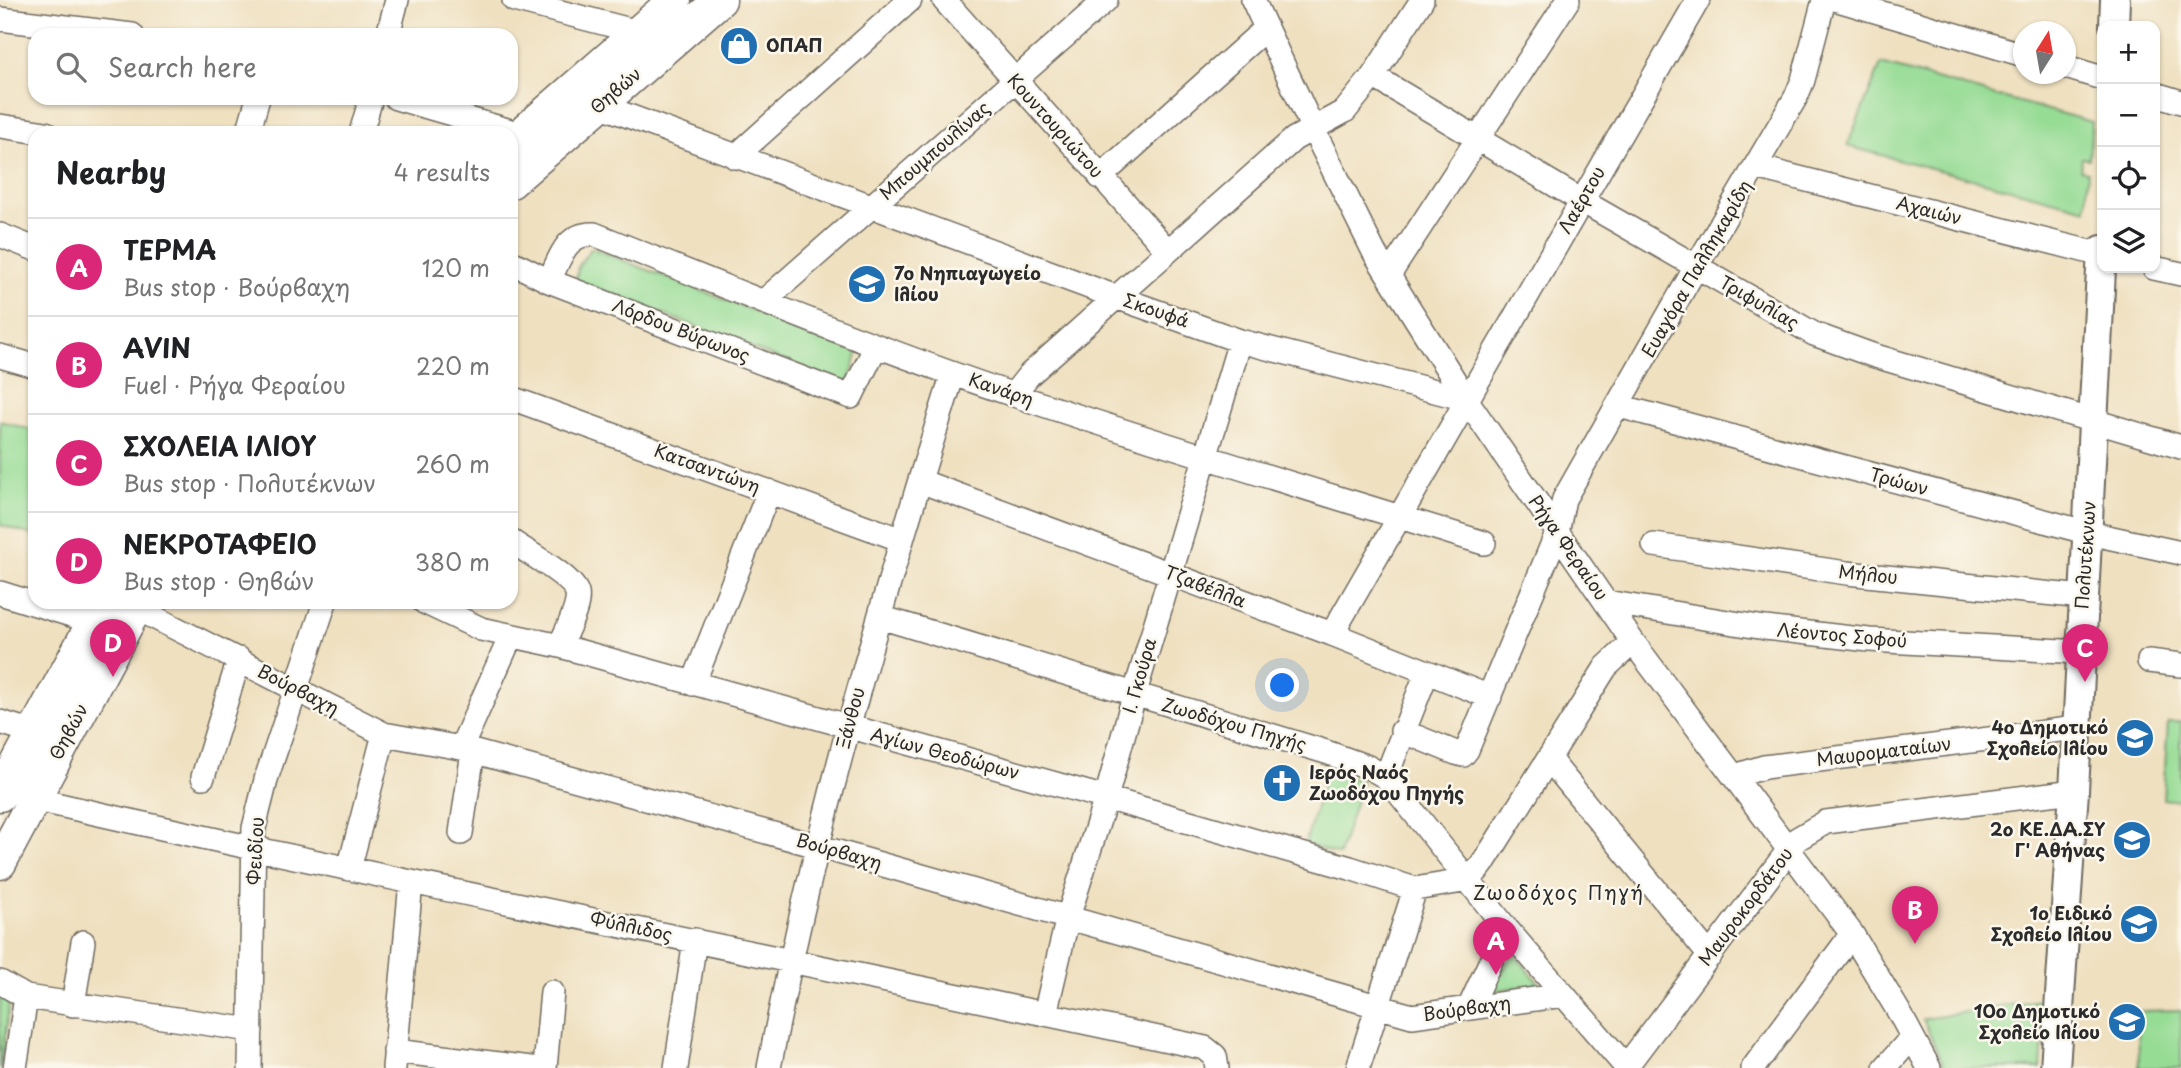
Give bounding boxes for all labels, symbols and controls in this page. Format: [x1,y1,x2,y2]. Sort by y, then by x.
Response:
north arrow [2013,21,2076,84]
map controls [2097,21,2160,273]
button: + [2097,21,2160,84]
shop icon: ΟΠΑΠ [718,25,760,67]
search box [28,28,518,105]
place label: ΟΠΑΠ [766,31,823,58]
text: Search here [108,47,257,86]
icon: search [52,48,90,86]
street label: Θηβών [583,60,647,120]
street label: Κουντουριώτου [1002,67,1111,183]
button: − [2097,84,2160,147]
street label: Μπουμπουλίνας [873,94,995,206]
button: locate [2097,147,2160,210]
text: Nearby [56,149,166,194]
text: 4 results [394,154,490,189]
street label: Λαέρτου [1551,161,1611,238]
street label: Ευαγόρα Παλληκαρίδη [1634,175,1758,362]
street label: Αχαιών [1894,188,1965,231]
button: layers [2097,210,2160,273]
text: ΤΕΡΜΑ [123,230,217,269]
text: A [70,250,88,285]
text: 120 m [422,250,490,285]
place label: 7ο Νηπιαγωγείο Ιλίου [894,259,1041,307]
school or university icon: 7ο Νηπιαγωγείο Ιλίου [846,263,888,305]
street label: Τριφυλίας [1715,268,1804,335]
text: Bus stop · Βούρβαχη [123,269,350,304]
street label: Σκουφά [1120,286,1193,333]
street label: Λόρδου Βύρωνος [609,291,754,368]
text: AVIN [123,328,191,367]
text: B [71,348,87,383]
text: 220 m [416,348,490,383]
street label: Κανάρη [965,365,1038,412]
text: Fuel · Ρήγα Φεραίου [123,367,346,402]
text: ΣΧΟΛΕΙΑ ΙΛΙΟΥ [123,426,316,465]
street label: Κατσαντώνη [651,436,764,499]
text: C [70,446,88,481]
text: 260 m [415,446,490,481]
street label: Τρώων [1867,460,1932,501]
text: Bus stop · Πολυτέκνων [123,465,376,500]
street label: Ρήγα Φεραίου [1523,489,1616,605]
street label: Πολυτέκνων [2067,500,2102,610]
text: ΝΕΚΡΟΤΑΦΕΙΟ [123,524,317,563]
text: D [70,544,88,579]
text: 380 m [415,544,490,579]
street label: Μήλου [1837,557,1899,590]
street label: Τζαβέλλα [1161,558,1250,614]
text: Bus stop · Θηβών [123,563,314,598]
street label: Λέοντος Σοφού [1776,615,1908,654]
pin: D [90,619,136,677]
pin: C [2062,624,2108,682]
street label: Ι. Γκούρα [1115,635,1162,717]
street label: Βούρβαχη [253,657,344,721]
your location [1265,668,1299,702]
street label: Ξάνθου [828,684,871,751]
street label: Ζωοδόχου Πηγής [1159,690,1310,757]
street label: Θηβών [42,698,94,764]
place label: 4ο Δημοτικό Σχολείο Ιλίου [1987,713,2108,761]
school or university icon: 4ο Δημοτικό Σχολείο Ιλίου [2114,717,2156,759]
street label: Αγίων Θεοδώρων [868,720,1023,785]
street label: Μαυροματαίων [1815,729,1953,772]
place label: Ιερός Ναός Ζωοδόχου Πηγής [1309,758,1464,806]
church icon: Ιερός Ναός Ζωοδόχου Πηγής [1261,762,1303,804]
place label: 2ο ΚΕ.ΔΑ.ΣΥ Γ' Αθήνας [1990,815,2105,863]
street label: Φειδίου [239,816,270,886]
school or university icon: 2ο ΚΕ.ΔΑ.ΣΥ Γ' Αθήνας [2111,819,2153,861]
street label: Βούρβαχη [793,825,886,876]
street label: Μαυροκορδάτου [1691,841,1799,971]
district label: Ζωοδόχος Πηγή [1473,878,1645,906]
pin: B [1892,886,1938,944]
place label: 1ο Ειδικό Σχολείο Ιλίου [1991,899,2112,947]
school or university icon: 1ο Ειδικό Σχολείο Ιλίου [2118,903,2160,945]
street label: Φύλλιδος [588,904,675,947]
pin: A [1473,917,1519,975]
street label: Βούρβαχη [1421,988,1512,1027]
place label: 10ο Δημοτικό Σχολείο Ιλίου [1974,997,2100,1045]
school or university icon: 10ο Δημοτικό Σχολείο Ιλίου [2106,1001,2148,1043]

